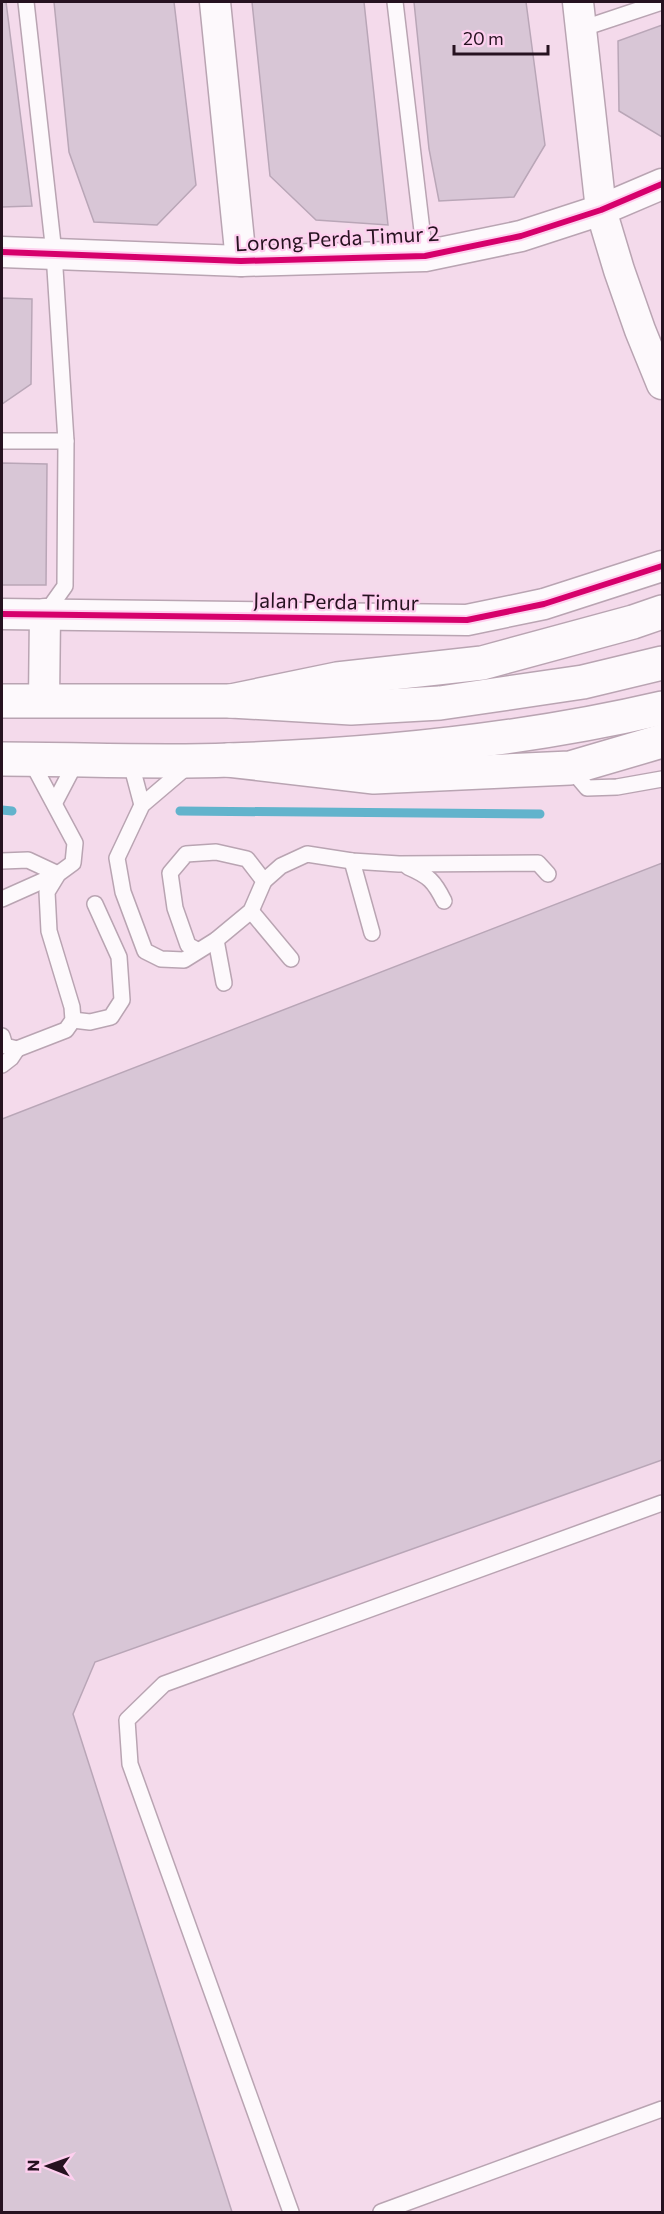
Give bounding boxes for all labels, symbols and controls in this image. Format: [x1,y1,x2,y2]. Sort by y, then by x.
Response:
scale bar [454,18,548,56]
text: 20 m [463,27,504,49]
street label: Lorong Perda Timur 2 [234,220,440,255]
street label: Jalan Perda Timur [253,587,419,614]
north arrow [18,2136,78,2196]
text: N [23,2160,42,2172]

